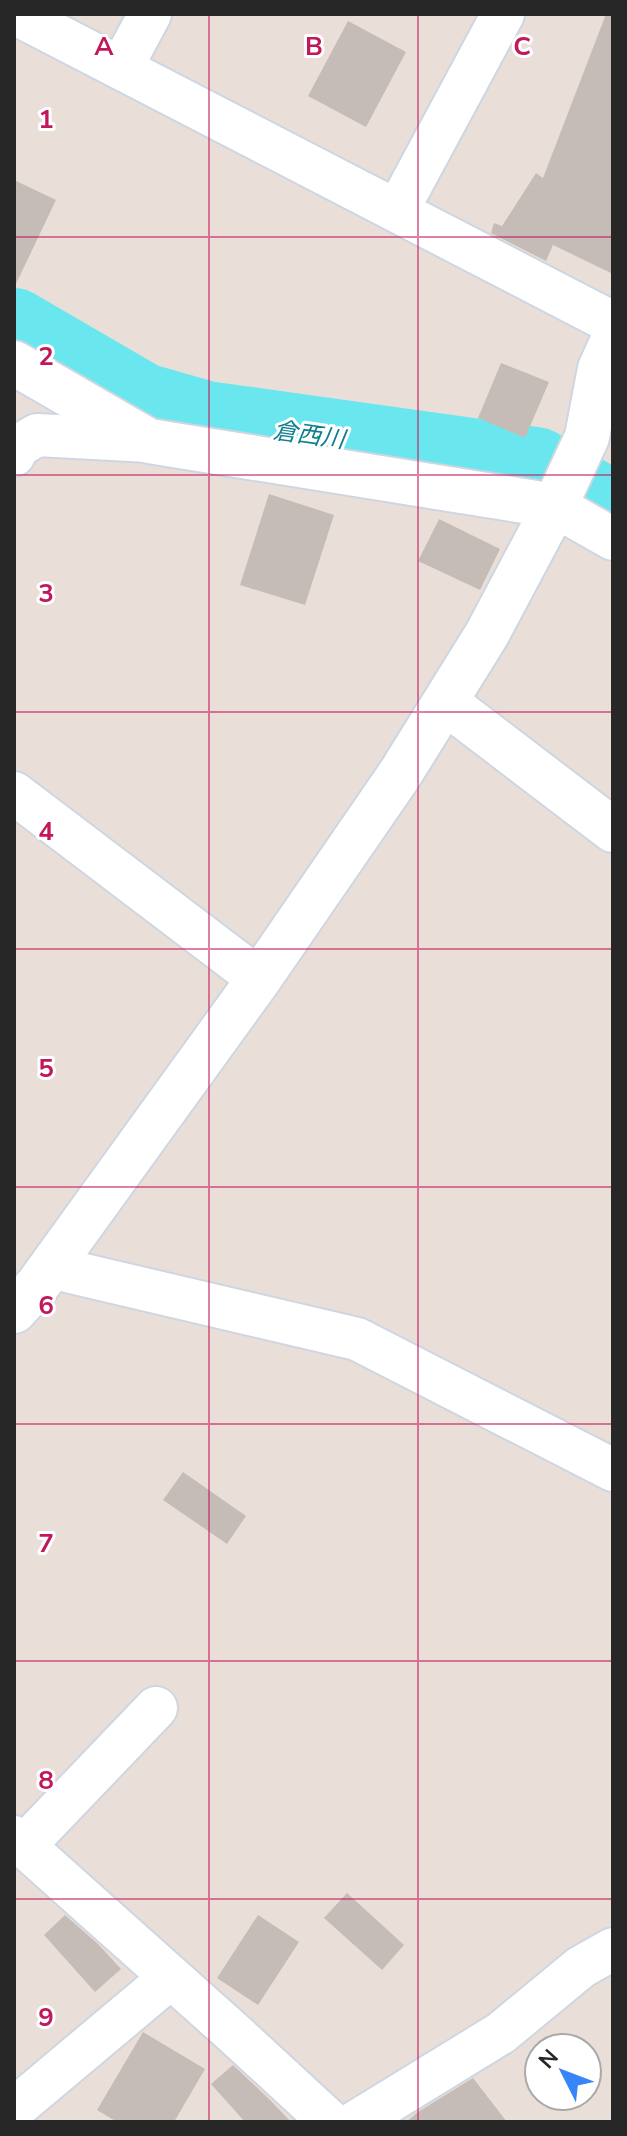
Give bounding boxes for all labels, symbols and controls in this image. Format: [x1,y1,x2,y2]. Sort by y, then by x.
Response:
text: A [94,29,114,64]
text: B [305,29,323,64]
text: C [513,29,531,64]
text: 1 [38,102,54,137]
text: 2 [38,339,54,374]
water label: 倉西川 [271,414,350,456]
text: 3 [38,576,54,611]
text: 4 [38,814,54,849]
text: 5 [38,1051,54,1086]
text: 6 [38,1288,54,1323]
text: 7 [38,1526,54,1561]
text: 8 [38,1763,54,1798]
text: 9 [38,2000,54,2035]
north arrow [523,2032,603,2112]
text: N [532,2043,566,2075]

